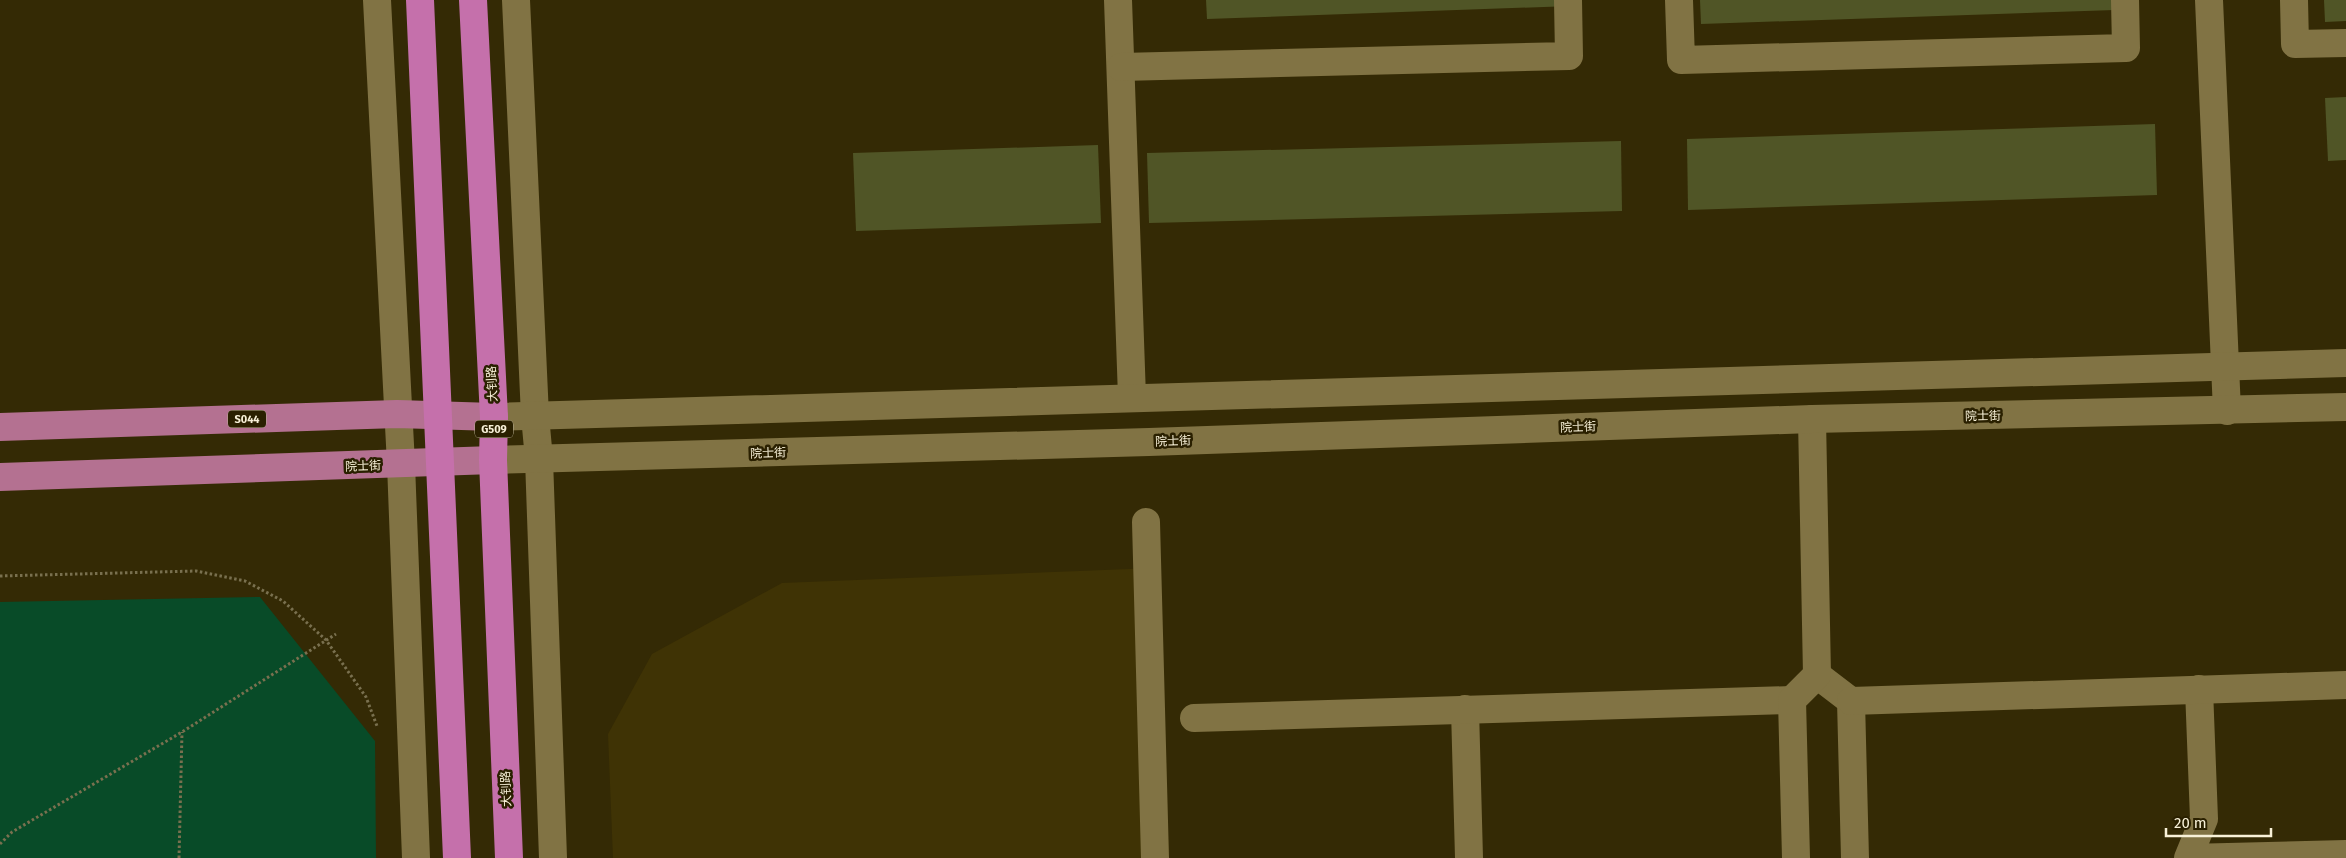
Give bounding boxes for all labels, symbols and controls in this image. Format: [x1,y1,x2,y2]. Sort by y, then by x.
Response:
street label: 大钊路 [484,366,500,402]
street label: 院士街 [1965,409,2001,423]
road number: S044 [228,410,266,428]
street label: 院士街 [1560,419,1596,435]
road number: G509 [475,420,513,438]
street label: 院士街 [1155,433,1191,449]
street label: 院士街 [750,445,786,461]
street label: 院士街 [345,458,381,474]
street label: 大钊路 [498,771,514,807]
scale bar [2166,806,2271,838]
text: 20 m [2174,814,2207,832]

